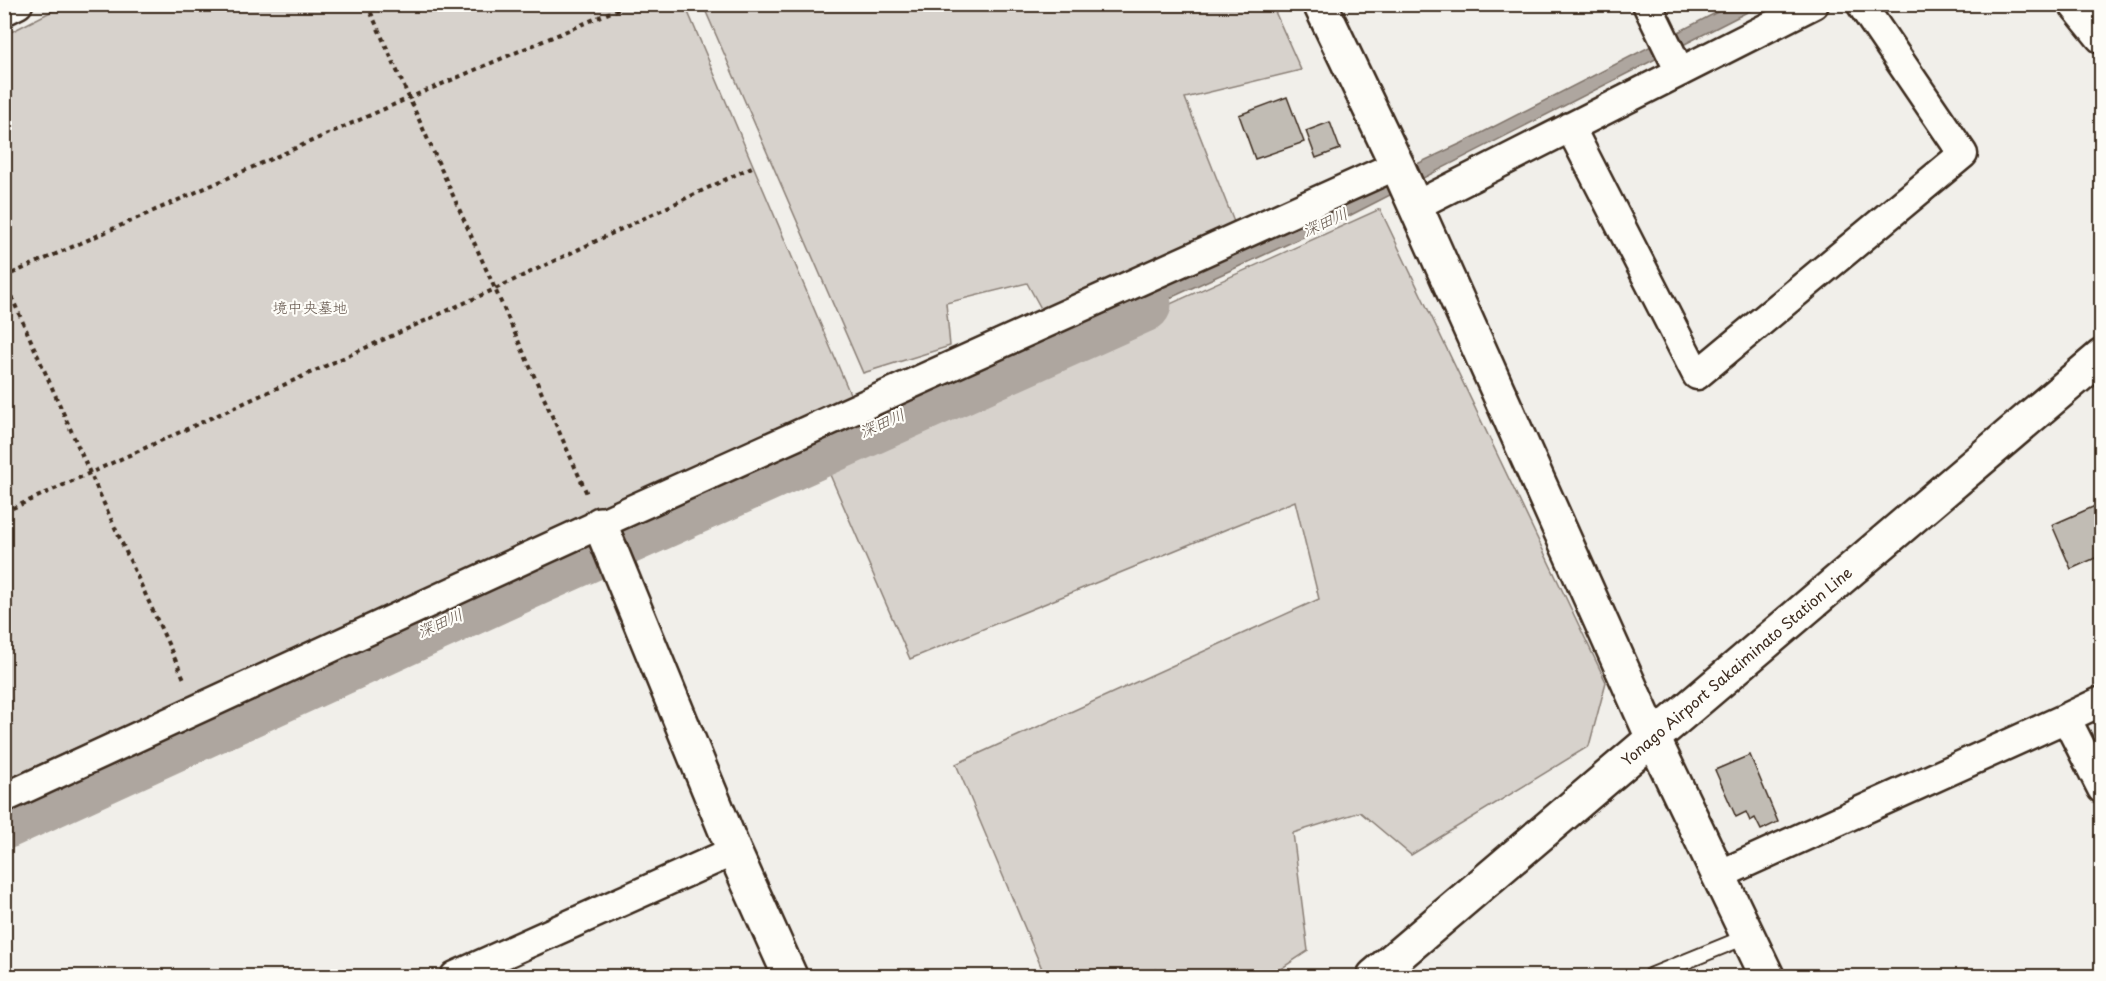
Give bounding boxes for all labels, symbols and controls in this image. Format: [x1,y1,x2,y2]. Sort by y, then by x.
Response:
water label: 深田川 [1298,200,1351,242]
park label: 境中央墓地 [272,295,348,318]
water label: 深田川 [855,401,908,443]
street label: Yonago Airport Sakaiminato Station Line [1616,560,1857,771]
water label: 深田川 [413,601,466,643]

